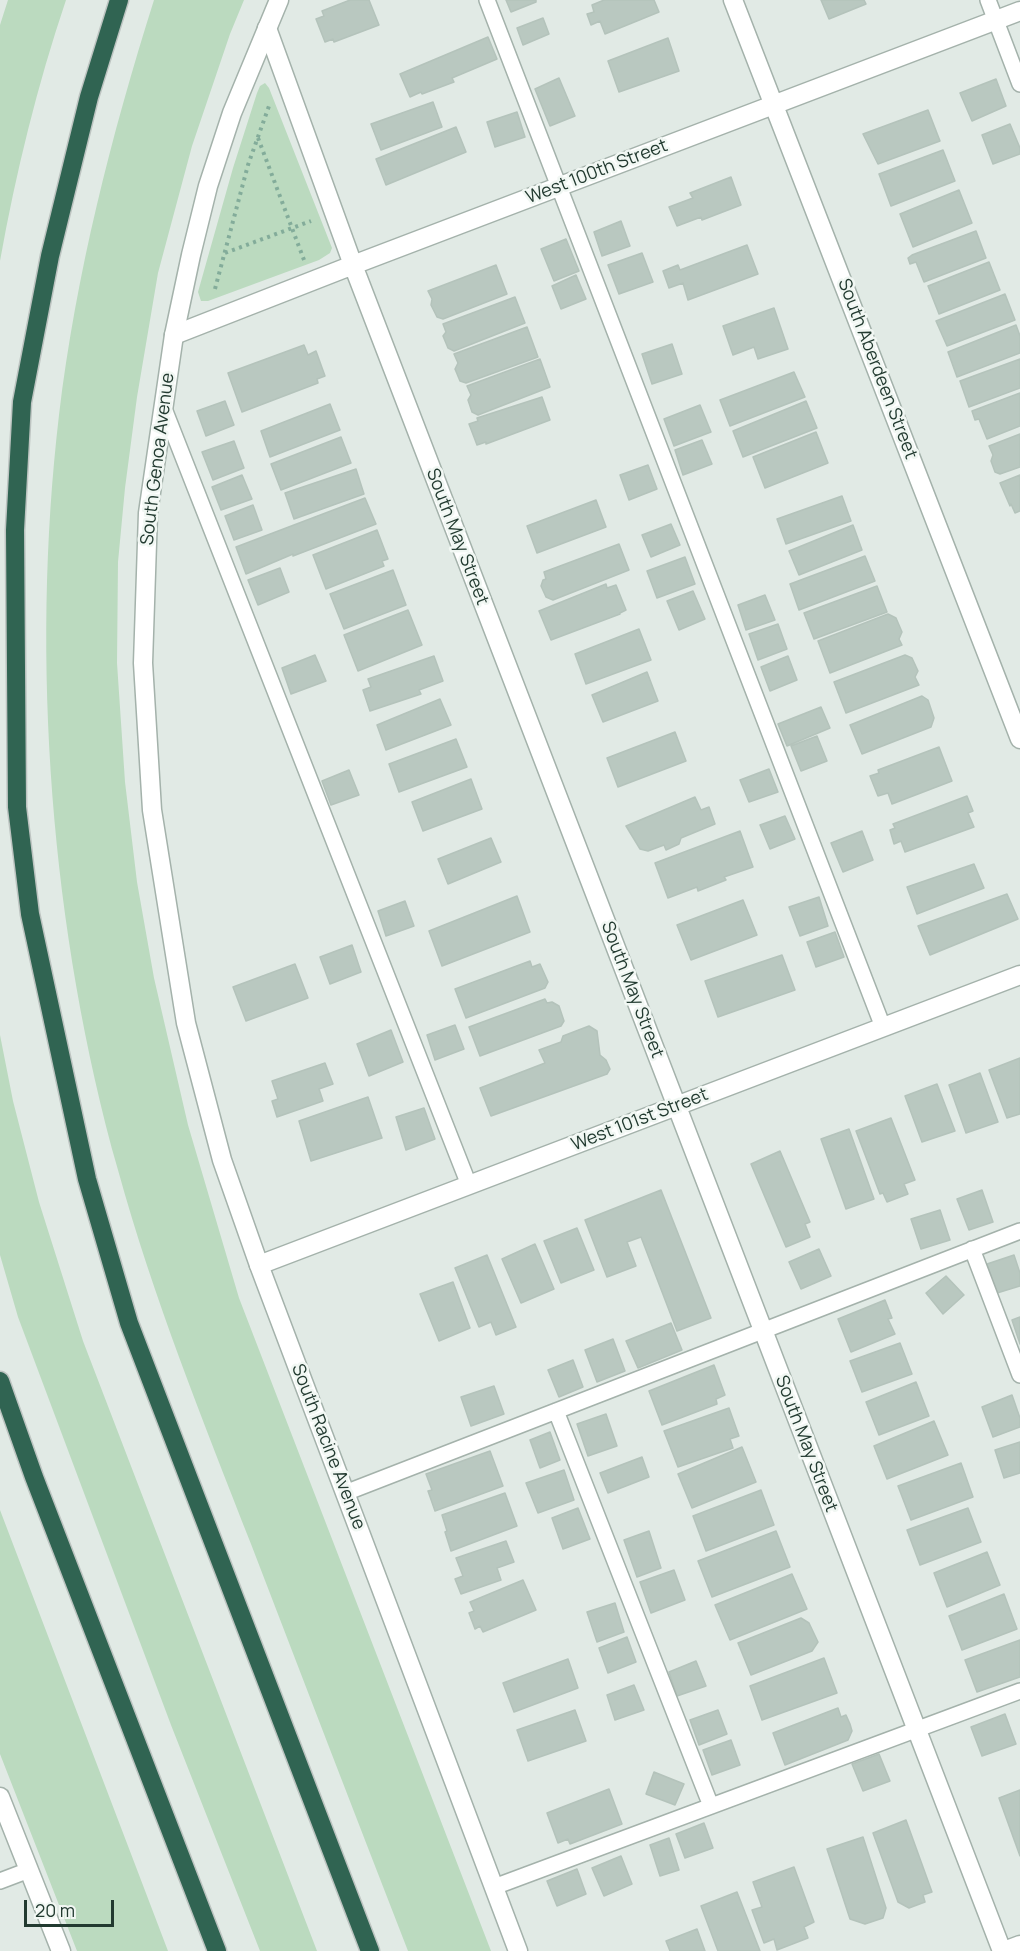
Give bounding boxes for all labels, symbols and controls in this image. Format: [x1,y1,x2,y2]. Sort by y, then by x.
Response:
street label: West 100th Street [523,135,671,209]
street label: South Aberdeen Street [833,276,921,462]
street label: South Genoa Avenue [137,372,179,546]
street label: South May Street [421,466,493,608]
street label: South May Street [596,919,668,1061]
street label: West 101st Street [569,1084,711,1156]
street label: South Racine Avenue [286,1361,370,1533]
street label: South May Street [770,1373,842,1515]
scale bar [27,1888,117,1926]
text: 20 m [35,1898,75,1922]

